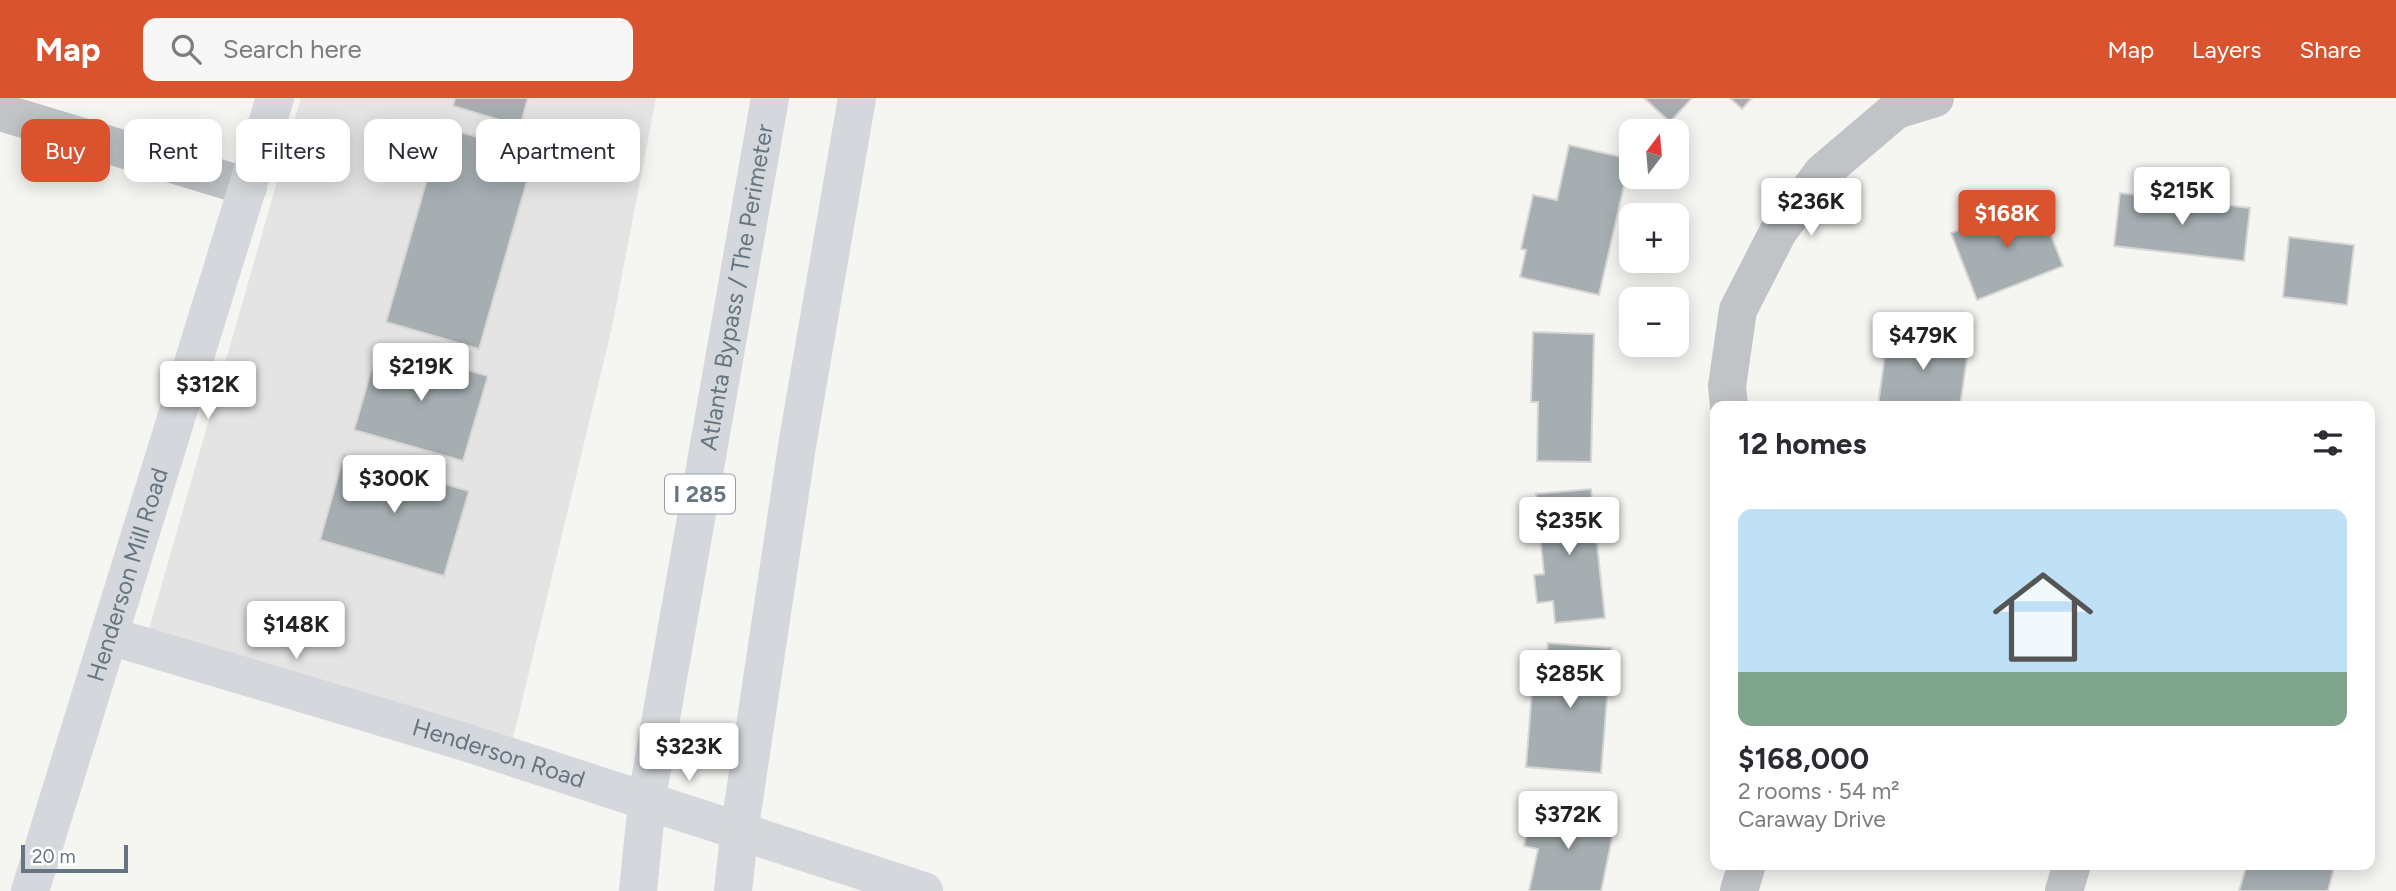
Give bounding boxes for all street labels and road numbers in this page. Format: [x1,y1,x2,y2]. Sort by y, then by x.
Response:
street label: Atlanta Bypass / The Perimeter [693,122,779,453]
street label: Henderson Mill Road [81,464,174,685]
road number: I 285 [665,474,735,514]
street label: Henderson Road [409,712,589,794]

